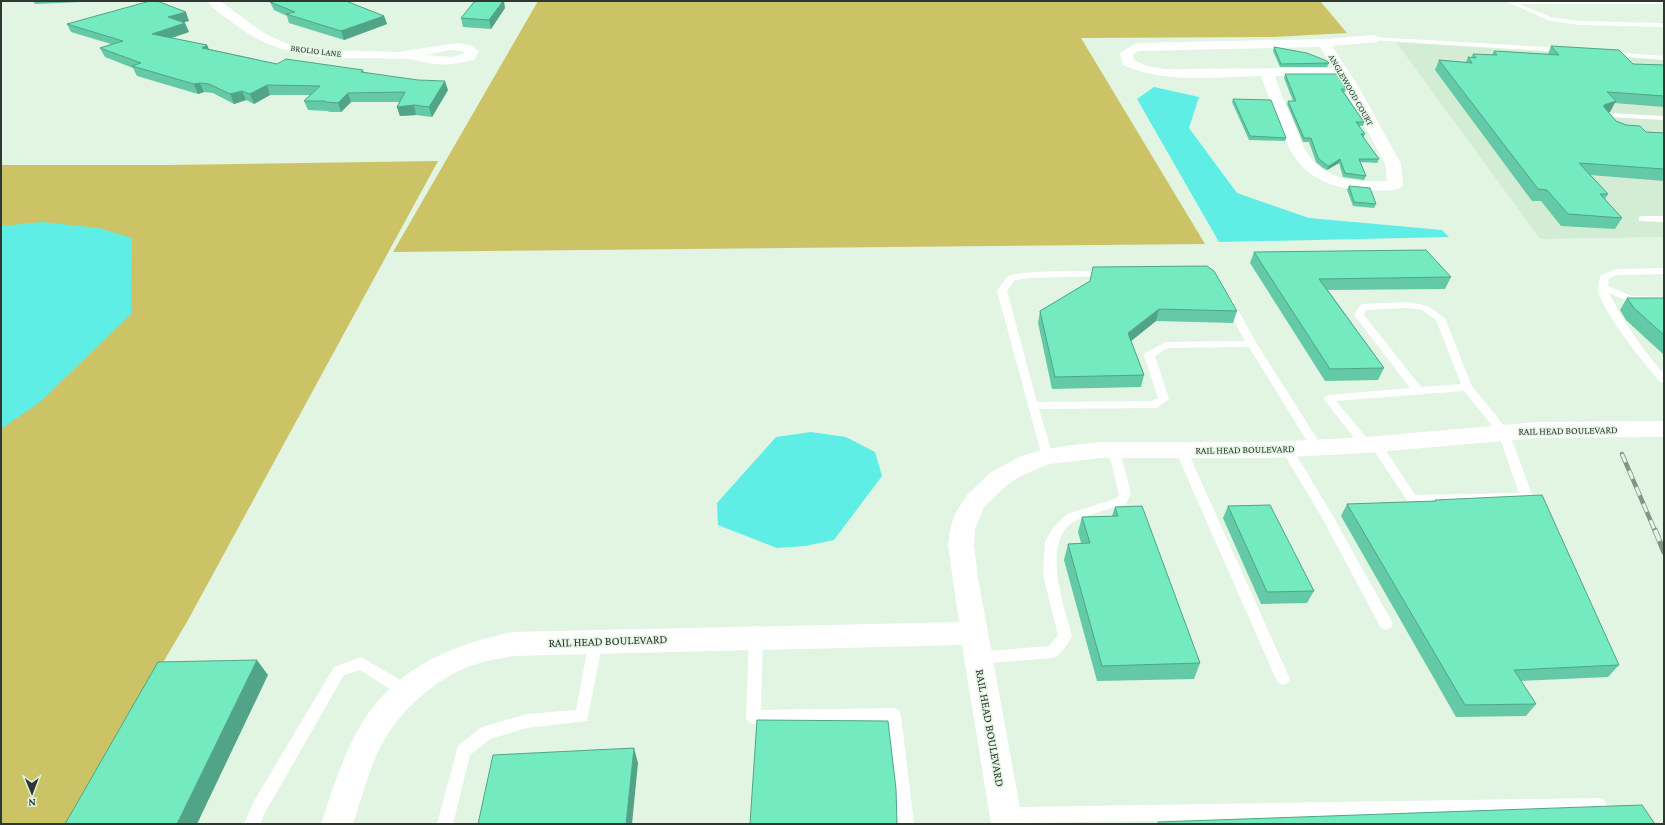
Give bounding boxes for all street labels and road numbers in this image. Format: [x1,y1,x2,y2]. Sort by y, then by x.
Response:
street label: BROLIO LANE [290,43,342,59]
street label: ANGLEWOOD COURT [1327,53,1376,128]
street label: RAIL HEAD BOULEVARD [1518,424,1618,437]
street label: RAIL HEAD BOULEVARD [1195,443,1295,456]
street label: RAIL HEAD BOULEVARD [548,632,668,650]
street label: RAIL HEAD BOULEVARD [973,668,1007,788]

